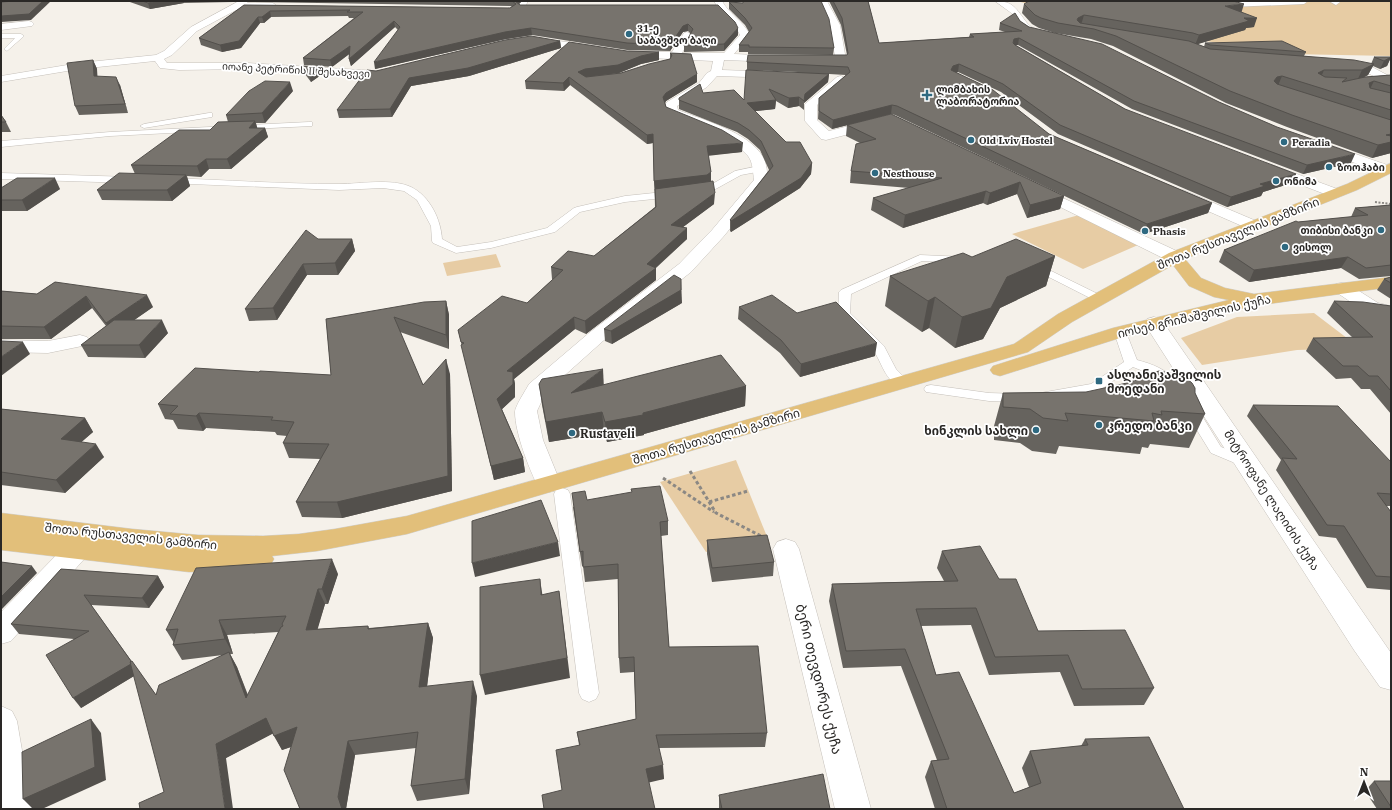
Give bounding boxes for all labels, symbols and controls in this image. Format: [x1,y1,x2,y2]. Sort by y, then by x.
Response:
place label: 31-ე საბავშვო ბაღი [637,22,717,47]
marker: 31-ე საბავშვო ბაღი [624,29,634,39]
street label: იოანე პეტრიწის II შესახვევი [222,60,370,80]
place label: ლიმბახის ლაბორატორია [936,83,1020,108]
marker: ლიმბახის ლაბორატორია [921,89,933,101]
place label: Old Lviv Hostel [979,134,1053,147]
marker: Old Lviv Hostel [966,135,976,145]
place label: Peradia [1292,136,1331,149]
marker: Peradia [1279,137,1289,147]
place label: ზოოჰაბი [1337,161,1385,174]
marker: ზოოჰაბი [1324,162,1334,172]
place label: Nesthouse [883,167,935,180]
marker: Nesthouse [870,168,880,178]
place label: ონიმა [1284,175,1317,188]
marker: ონიმა [1271,176,1281,186]
street label: შოთა რუსთაველის გამზირი [1155,194,1322,273]
place label: თიბისი ბანკი [1301,224,1373,237]
place label: Phasis [1153,225,1186,238]
marker: თიბისი ბანკი [1376,225,1386,235]
marker: Phasis [1140,226,1150,236]
place label: ვისოლ [1293,241,1331,254]
marker: ვისოლ [1280,242,1290,252]
street label: იოსებ გრიშაშვილის ქუჩა [1116,291,1272,342]
place label: ასლანიკაშვილის მოედანი [1107,367,1222,397]
marker: ასლანიკაშვილის მოედანი [1094,376,1104,386]
street label: შოთა რუსთაველის გამზირი [631,405,802,468]
place label: კრედო ბანკი [1107,418,1192,434]
marker: კრედო ბანკი [1094,420,1104,430]
place label: ხინკლის სახლი [924,423,1028,439]
marker: ხინკლის სახლი [1031,425,1041,435]
place label: Rustaveli [580,426,635,441]
street label: მიტროფანე ლაღიძის ქუჩა [1220,427,1323,574]
marker: Rustaveli [567,428,577,438]
street label: შოთა რუსთაველის გამზირი [44,519,218,554]
street label: ბერი თევდორეს ქუჩა [792,602,846,756]
north arrow [1344,762,1384,802]
text: N [1360,765,1369,779]

